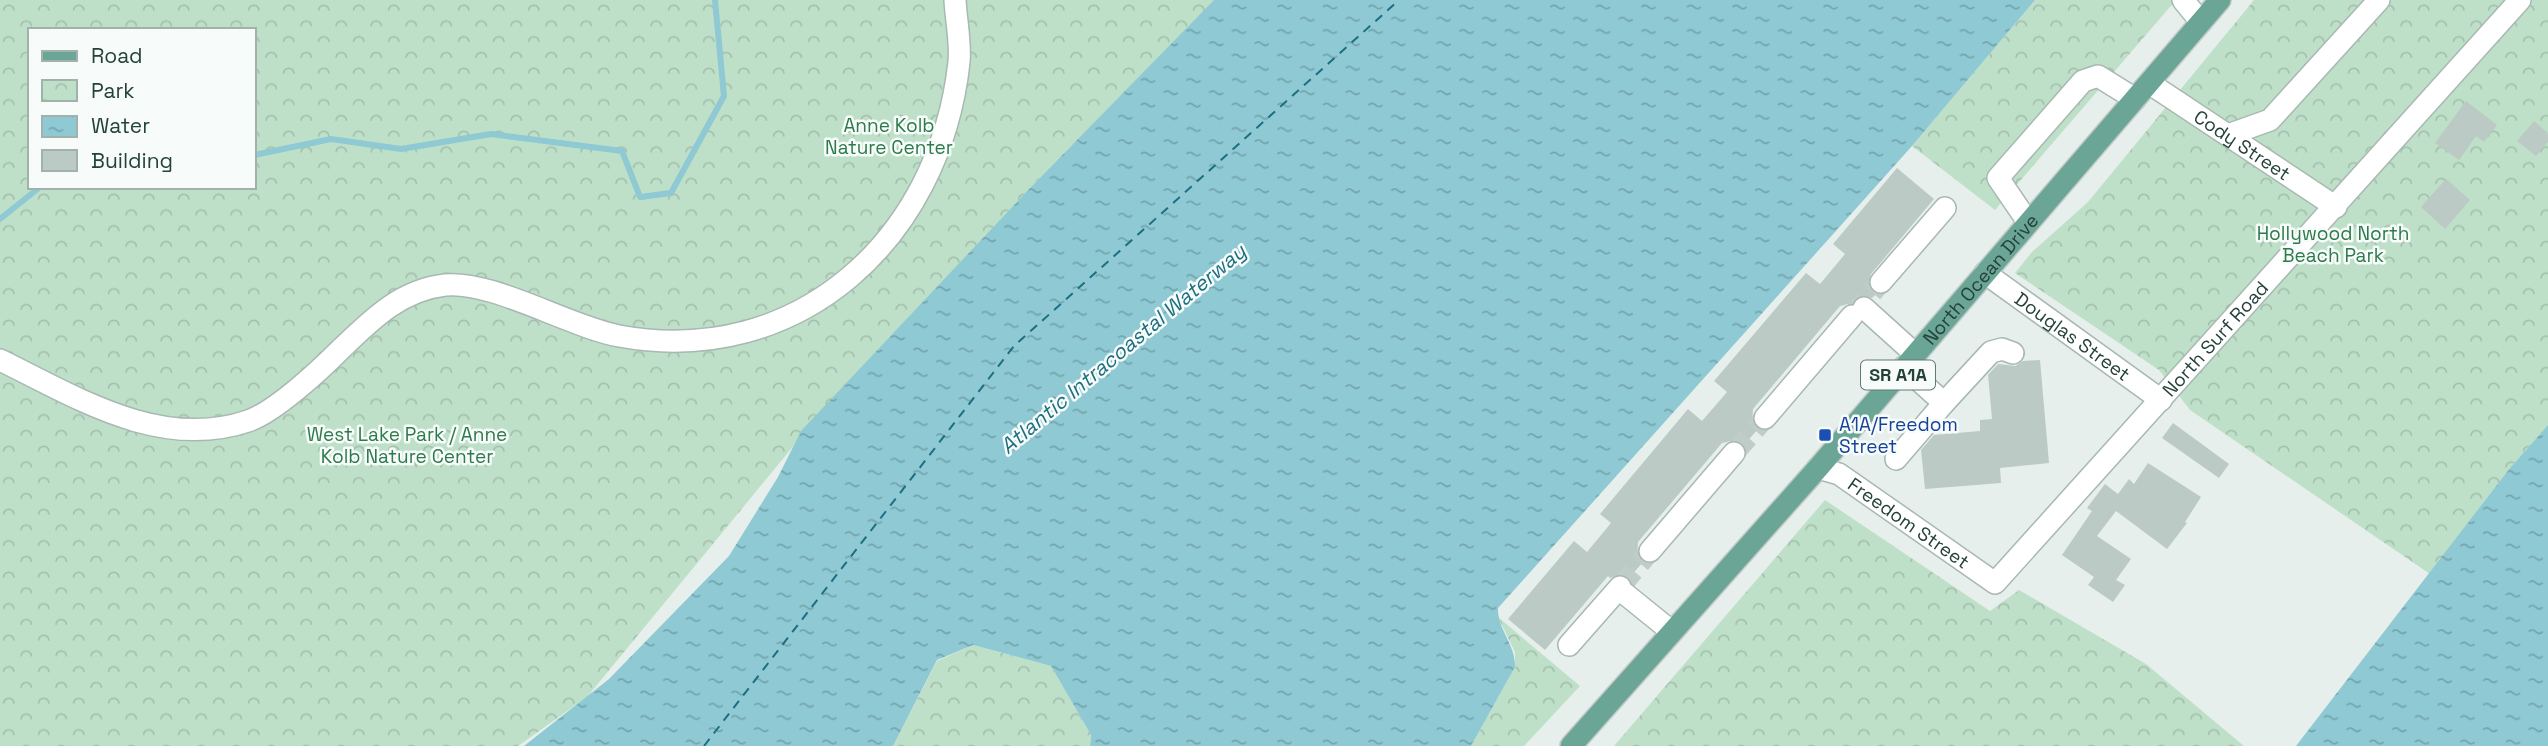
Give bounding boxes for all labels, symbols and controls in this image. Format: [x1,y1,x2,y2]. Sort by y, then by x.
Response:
legend [28,28,256,189]
text: Road [91,42,143,69]
text: Park [91,77,135,104]
street label: Cody Street [2189,104,2295,186]
text: Water [91,112,150,139]
park label: Anne Kolb Nature Center [825,113,953,160]
text: Building [91,147,173,174]
street label: North Ocean Drive [1917,209,2044,350]
park label: Hollywood North Beach Park [2257,221,2409,268]
water label: Atlantic Intracoastal Waterway [994,237,1252,459]
street label: North Surf Road [2157,276,2274,402]
street label: Douglas Street [2010,286,2135,387]
road number: SR A1A [1861,360,1935,390]
place label: A1A/Freedom Street [1839,412,1958,459]
park label: West Lake Park / Anne Kolb Nature Center [307,422,507,469]
marker: A1A/Freedom Street [1817,427,1833,443]
street label: Freedom Street [1843,472,1974,574]

